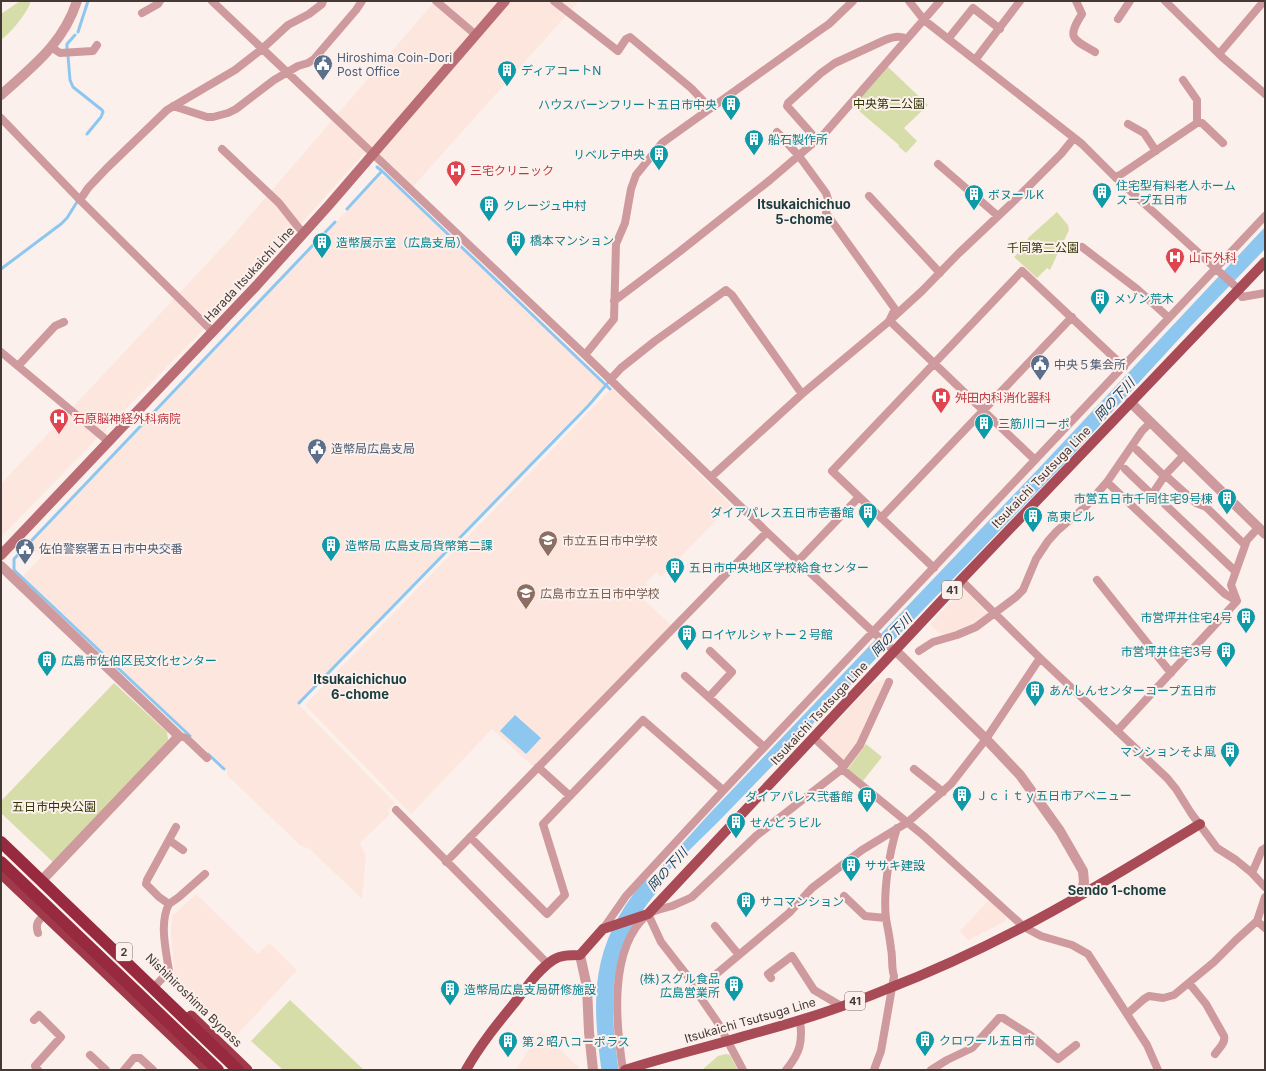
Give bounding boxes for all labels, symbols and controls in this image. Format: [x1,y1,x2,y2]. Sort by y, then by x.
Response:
place label: Hiroshima Coin-Dori Post Office [337,50,452,79]
public building icon: Hiroshima Coin-Dori Post Office [312,53,334,81]
building icon: ディアコートN [496,59,518,87]
place label: ディアコートN [521,63,601,78]
building icon: ハウスバーンフリート五日市中央 [720,93,742,121]
park label: 中央第二公園 [853,96,925,111]
place label: ハウスバーンフリート五日市中央 [538,97,717,112]
building icon: 船石製作所 [743,128,765,156]
place label: 船石製作所 [768,132,828,147]
building icon: リベルテ中央 [648,143,670,171]
place label: リベルテ中央 [573,147,645,162]
hospital icon: 三宅クリニック [445,159,467,187]
place label: 三宅クリニック [470,163,554,178]
place label: 住宅型有料老人ホーム スープ五日市 [1116,178,1236,207]
building icon: 住宅型有料老人ホーム スープ五日市 [1091,181,1113,209]
building icon: ボヌールK [963,183,985,211]
place label: ボヌールK [988,187,1044,202]
building icon: クレージュ中村 [478,194,500,222]
district label: Itsukaichichuo 5-chome [757,196,851,227]
place label: クレージュ中村 [503,198,587,213]
street label: Harada Itsukaichi Line [201,223,297,325]
building icon: 橋本マンション [505,229,527,257]
building icon: 造幣展示室（広島支局） [311,231,333,259]
place label: 橋本マンション [530,233,614,248]
place label: 造幣展示室（広島支局） [336,235,468,250]
park label: 千同第二公園 [1007,240,1079,255]
hospital icon: 山下外科 [1164,246,1186,274]
place label: 山下外科 [1189,250,1237,265]
building icon: メゾン荒木 [1089,287,1111,315]
place label: メゾン荒木 [1114,291,1174,306]
public building icon: 中央５集会所 [1029,353,1051,381]
place label: 中央５集会所 [1054,357,1126,372]
water label: 岡の下川 [1090,373,1139,423]
hospital icon: 舛田内科消化器科 [930,386,952,414]
place label: 舛田内科消化器科 [955,390,1051,405]
hospital icon: 石原脳神経外科病院 [48,407,70,435]
place label: 石原脳神経外科病院 [73,411,181,426]
building icon: 三筋川コーポ [973,412,995,440]
place label: 三筋川コーポ [998,416,1070,431]
street label: Itsukaichi Tsutsuga Line [988,423,1094,531]
public building icon: 造幣局広島支局 [306,437,328,465]
place label: 造幣局広島支局 [331,441,415,456]
building icon: 市営五日市千同住宅9号棟 [1216,487,1238,515]
place label: 市営五日市千同住宅9号棟 [1074,491,1213,506]
building icon: ダイアパレス五日市壱番館 [857,501,879,529]
place label: ダイアパレス五日市壱番館 [710,505,854,520]
building icon: 高東ビル [1022,505,1044,533]
place label: 高東ビル [1047,509,1095,524]
school or university icon: 市立五日市中学校 [537,529,559,557]
place label: 市立五日市中学校 [562,533,658,548]
building icon: 造幣局 広島支局貨幣第二課 [320,534,342,562]
public building icon: 佐伯警察署五日市中央交番 [14,537,36,565]
place label: 造幣局 広島支局貨幣第二課 [345,538,492,553]
place label: 佐伯警察署五日市中央交番 [39,541,183,556]
building icon: 五日市中央地区学校給食センター [664,556,686,584]
place label: 五日市中央地区学校給食センター [689,560,869,575]
road number: 41 [942,581,962,599]
school or university icon: 広島市立五日市中学校 [515,582,537,610]
place label: 広島市立五日市中学校 [540,586,660,601]
building icon: 市営坪井住宅4号 [1235,606,1257,634]
water label: 岡の下川 [867,609,916,659]
place label: 市営坪井住宅4号 [1140,610,1232,625]
building icon: ロイヤルシャトー２号館 [676,623,698,651]
place label: ロイヤルシャトー２号館 [701,627,833,642]
building icon: 市営坪井住宅3号 [1215,640,1237,668]
place label: 市営坪井住宅3号 [1121,644,1212,659]
building icon: 広島市佐伯区民文化センター [36,649,58,677]
place label: 広島市佐伯区民文化センター [61,653,217,668]
street label: Itsukaichi Tsutsuga Line [767,658,871,768]
district label: Itsukaichichuo 6-chome [313,671,407,702]
building icon: あんしんセンターコープ五日市 [1024,679,1046,707]
place label: あんしんセンターコープ五日市 [1049,683,1216,698]
building icon: マンションそよ風 [1219,740,1241,768]
place label: マンションそよ風 [1120,744,1216,759]
building icon: Ｊｃｉｔｙ五日市アベニュー [951,784,973,812]
building icon: ダイアパレス弐番館 [856,785,878,813]
place label: Ｊｃｉｔｙ五日市アベニュー [976,788,1132,803]
place label: ダイアパレス弐番館 [745,789,853,804]
park label: 五日市中央公園 [12,799,96,814]
building icon: せんどうビル [725,811,747,839]
place label: せんどうビル [750,815,822,830]
water label: 岡の下川 [644,843,692,894]
building icon: ササキ建設 [840,854,862,882]
place label: ササキ建設 [865,858,925,873]
district label: Sendo 1-chome [1068,882,1167,898]
building icon: サコマンション [735,890,757,918]
place label: サコマンション [760,894,844,909]
road number: 2 [116,943,132,961]
street label: Nishihiroshima Bypass [143,950,245,1050]
place label: (株)スグル食品 広島営業所 [639,971,720,1000]
building icon: (株)スグル食品 広島営業所 [723,974,745,1002]
building icon: 造幣局広島支局研修施設 [439,978,461,1006]
place label: 造幣局広島支局研修施設 [464,982,596,997]
road number: 41 [845,992,865,1010]
street label: Itsukaichi Tsutsuga Line [683,994,817,1046]
building icon: クロワール五日市 [914,1029,936,1057]
building icon: 第２昭八コーポラス [497,1030,519,1058]
place label: クロワール五日市 [939,1033,1035,1048]
place label: 第２昭八コーポラス [522,1034,630,1049]

